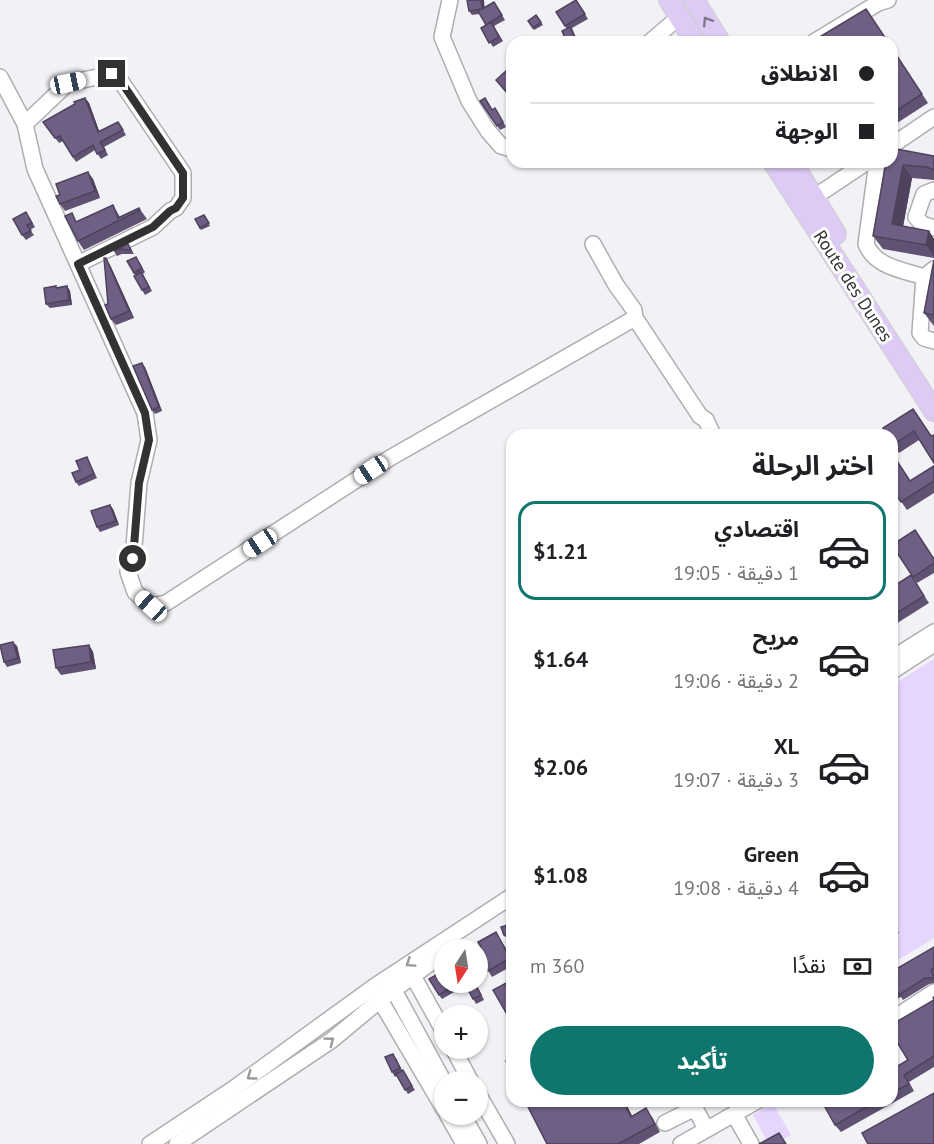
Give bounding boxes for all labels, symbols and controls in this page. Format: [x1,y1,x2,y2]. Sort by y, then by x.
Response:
one-way arrow [702,17,714,27]
text: الانطلاق [761,59,838,87]
route end [98,60,125,87]
car [49,70,87,96]
text: الوجهة [775,117,838,145]
street label: Route des Dunes [809,226,898,346]
text: اختر الرحلة [752,448,874,482]
car [351,453,391,487]
text: اقتصادي [714,515,799,543]
icon: car [817,524,871,578]
car [240,526,280,560]
text: $1.21 [533,537,588,565]
route start [119,545,146,572]
text: 1 دقيقة · 19:05 [673,560,799,586]
car [132,587,170,625]
text: مريح [753,623,799,651]
icon: car [817,632,871,686]
text: $1.64 [533,645,588,673]
text: 2 دقيقة · 19:06 [673,668,799,694]
text: XL [774,732,799,760]
icon: car [817,740,871,794]
text: $2.06 [533,753,588,781]
text: 3 دقيقة · 19:07 [673,767,799,793]
text: Green [744,840,799,868]
icon: car [817,848,871,902]
text: $1.08 [533,861,588,889]
text: 4 دقيقة · 19:08 [673,875,799,901]
north arrow [434,939,488,993]
map controls [434,939,488,1125]
icon: cash [841,950,874,983]
text: نقدًا [792,951,826,979]
text: 360 m [530,953,584,979]
one-way arrow [406,955,416,967]
button: + [434,1005,488,1059]
button: تأكيد [530,1026,874,1095]
one-way arrow [323,1038,334,1049]
one-way arrow [247,1069,258,1080]
button: − [434,1071,488,1125]

